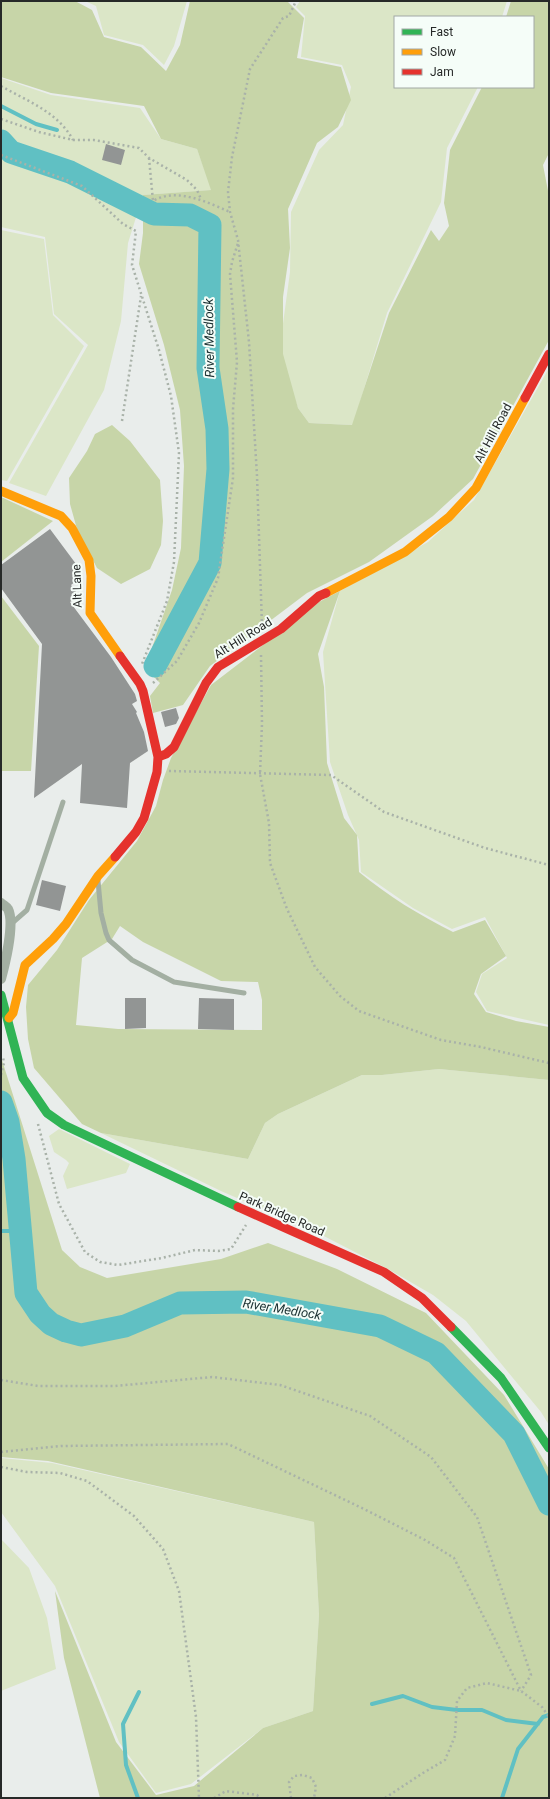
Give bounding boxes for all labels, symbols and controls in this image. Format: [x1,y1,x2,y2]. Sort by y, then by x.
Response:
legend [394,16,534,88]
text: Fast [430,25,453,39]
text: Slow [430,45,456,59]
text: Jam [430,65,454,79]
water label: River Medlock [201,298,217,378]
street label: Alt Hill Road [471,401,515,465]
street label: Alt Lane [69,564,85,608]
street label: Alt Hill Road [212,615,274,661]
street label: Park Bridge Road [237,1189,327,1239]
water label: River Medlock [242,1295,323,1323]

